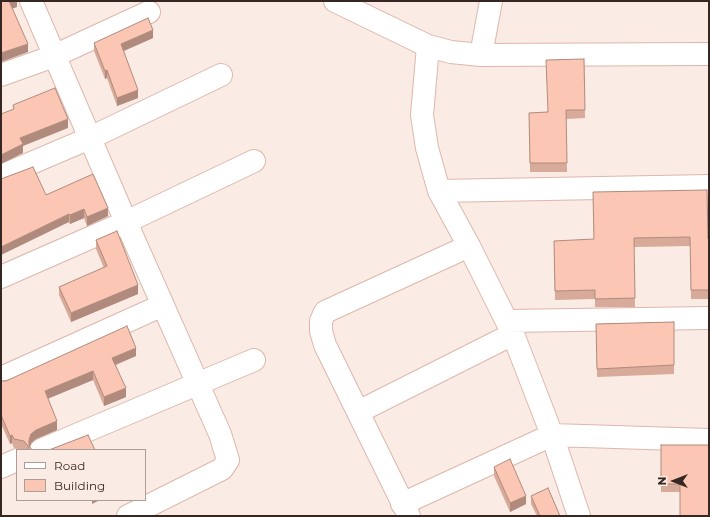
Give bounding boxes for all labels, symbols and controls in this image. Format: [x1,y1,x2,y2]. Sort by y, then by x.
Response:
legend [16,449,146,501]
text: Road [54,458,85,473]
north arrow [654,461,694,501]
text: N [655,477,669,485]
text: Building [54,478,105,493]

